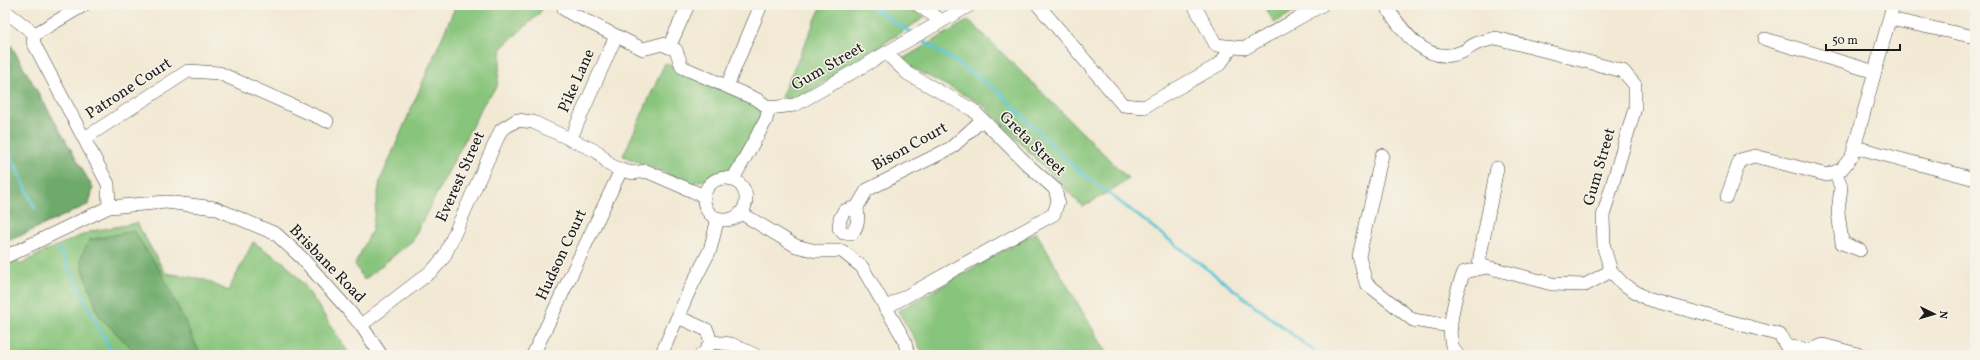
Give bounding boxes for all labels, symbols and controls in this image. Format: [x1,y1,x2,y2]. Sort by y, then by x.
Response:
scale bar [1826,26,1900,52]
text: 50 m [1832,33,1858,49]
street label: Gum Street [788,37,868,97]
street label: Pike Lane [553,46,601,116]
street label: Patrone Court [82,53,177,125]
street label: Greta Street [994,107,1070,182]
street label: Bison Court [868,117,952,177]
street label: Gum Street [1578,125,1622,208]
street label: Everest Street [431,128,491,226]
street label: Hudson Court [531,205,593,304]
street label: Brisbane Road [284,220,370,308]
north arrow [1914,294,1954,334]
text: N [1935,310,1950,319]

